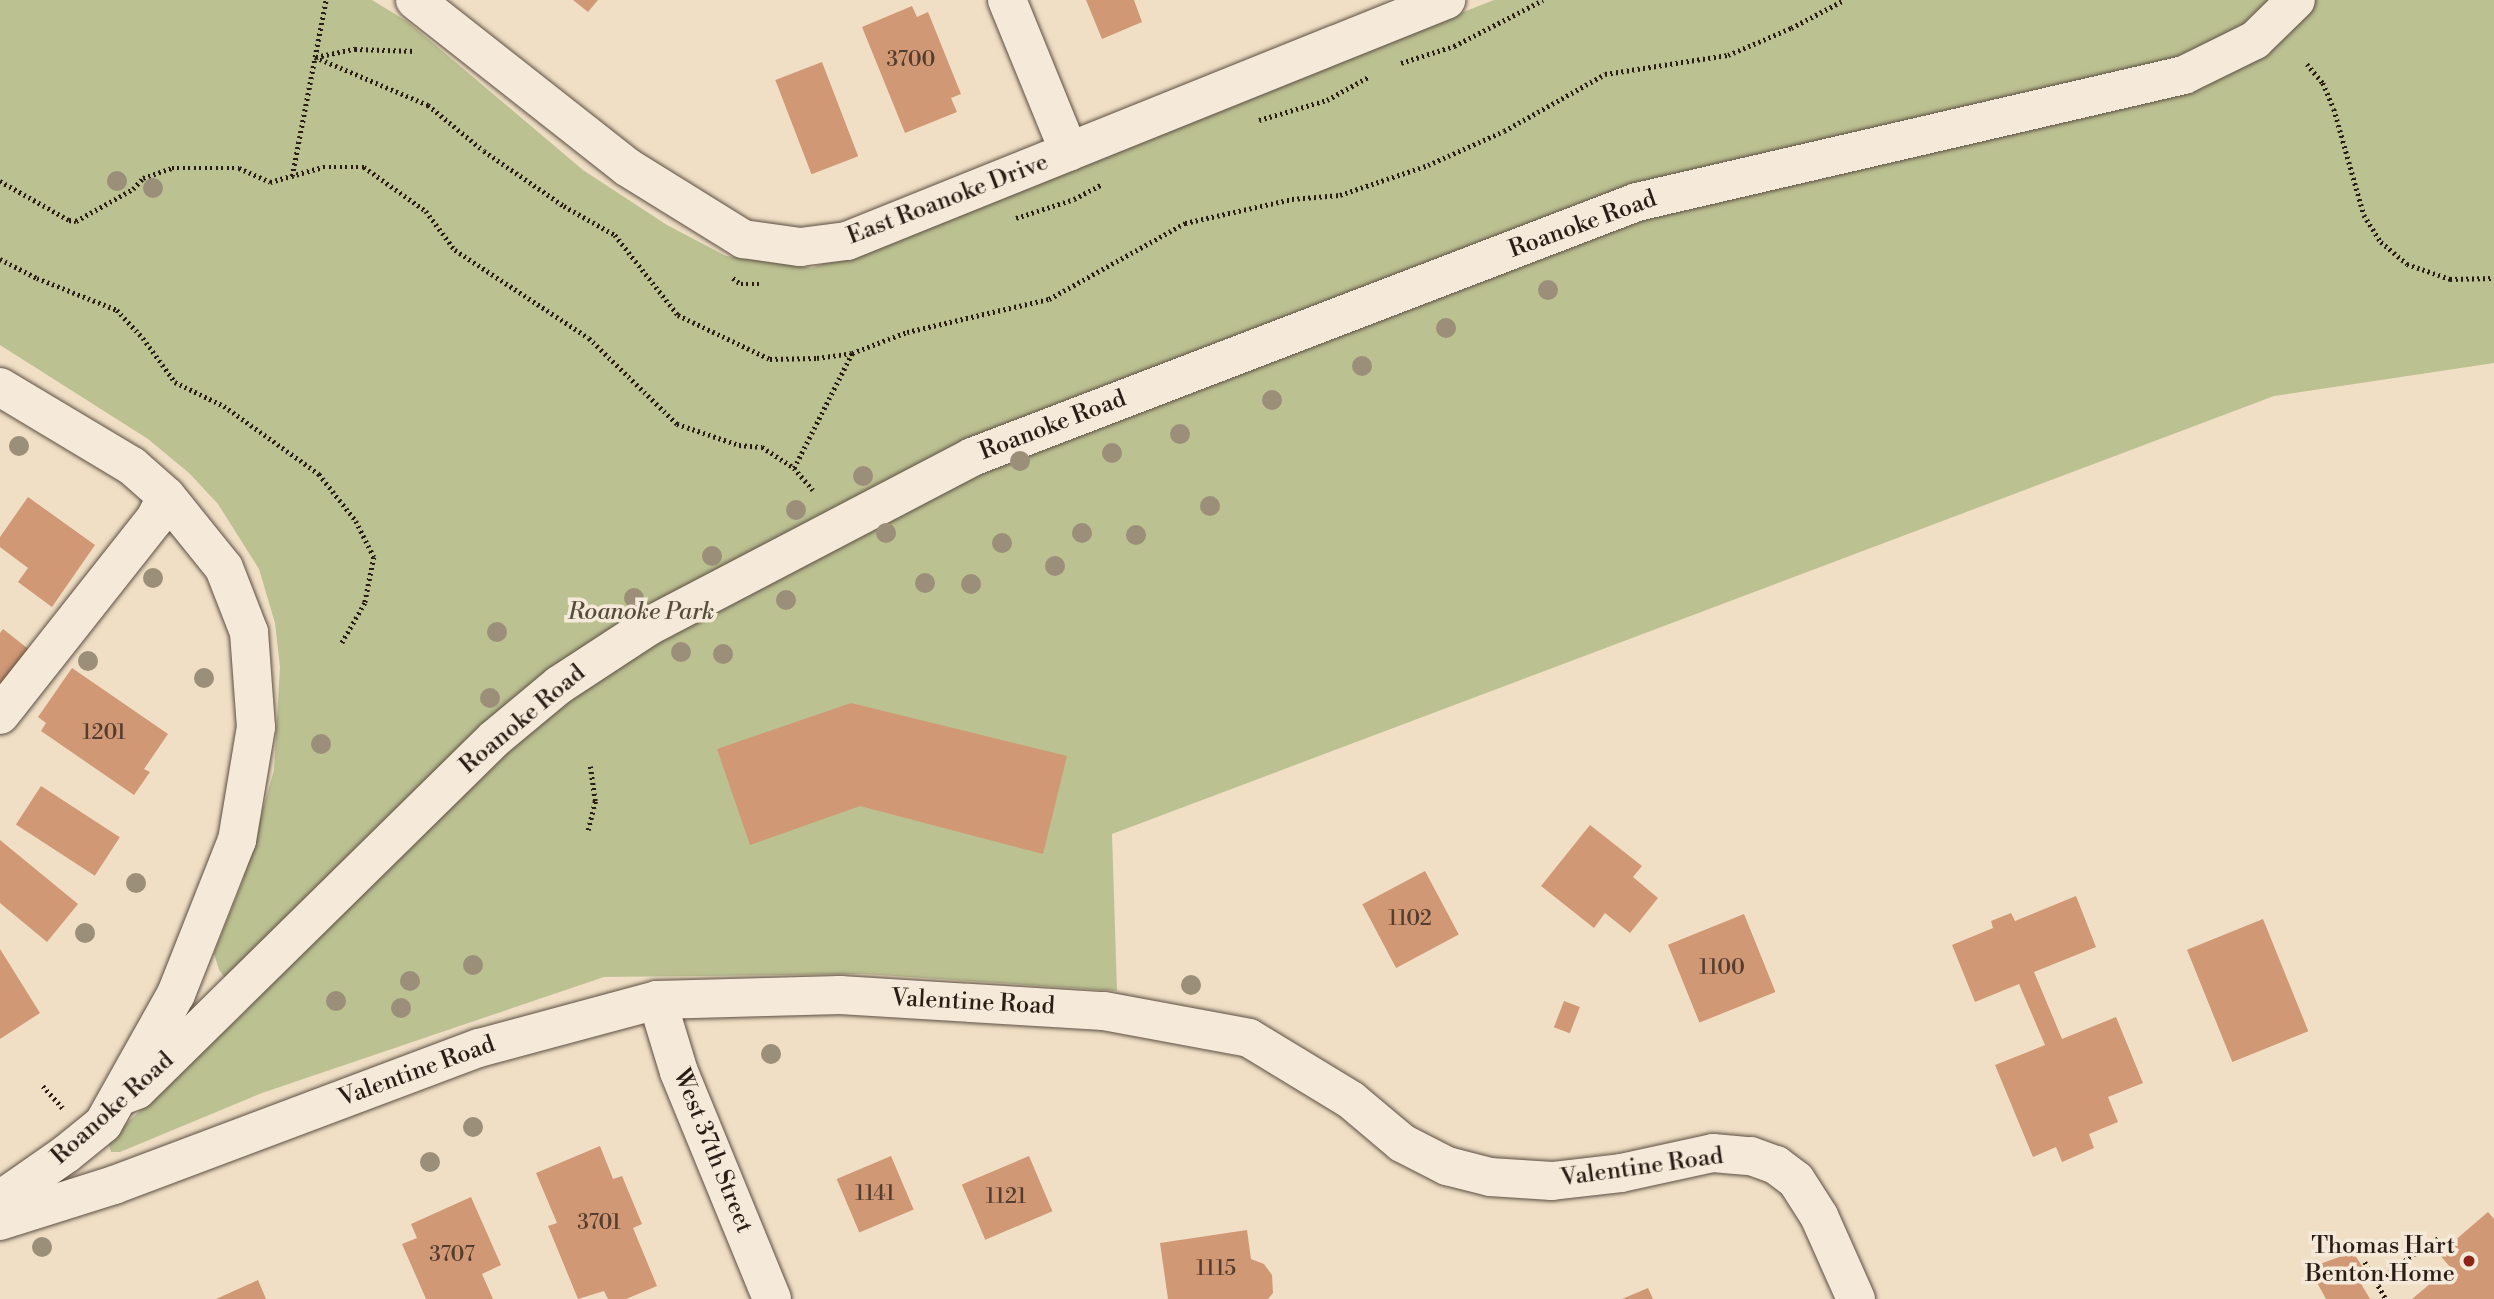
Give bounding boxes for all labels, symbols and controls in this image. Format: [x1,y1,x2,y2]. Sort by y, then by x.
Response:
house number: 3700 [886,47,936,73]
street label: East Roanoke Drive [843,148,1053,252]
street label: Roanoke Road [1505,185,1661,265]
street label: Roanoke Road [976,385,1130,467]
park label: Roanoke Park [568,599,714,627]
street label: Roanoke Road [454,659,592,781]
house number: 1201 [82,720,126,746]
house number: 1102 [1388,906,1432,932]
house number: 1100 [1699,955,1745,981]
street label: Valentine Road [890,984,1056,1022]
street label: Valentine Road [335,1030,499,1114]
street label: Roanoke Road [46,1046,180,1172]
street label: West 37th Street [666,1065,758,1237]
street label: Valentine Road [1559,1142,1725,1194]
house number: 1141 [855,1181,895,1207]
house number: 1121 [986,1184,1026,1210]
house number: 3701 [577,1210,621,1236]
place label: Thomas Hart Benton Home [2305,1233,2455,1289]
house number: 3707 [429,1242,475,1268]
marker: Thomas Hart Benton Home [2461,1253,2477,1269]
house number: 1115 [1196,1256,1236,1282]

